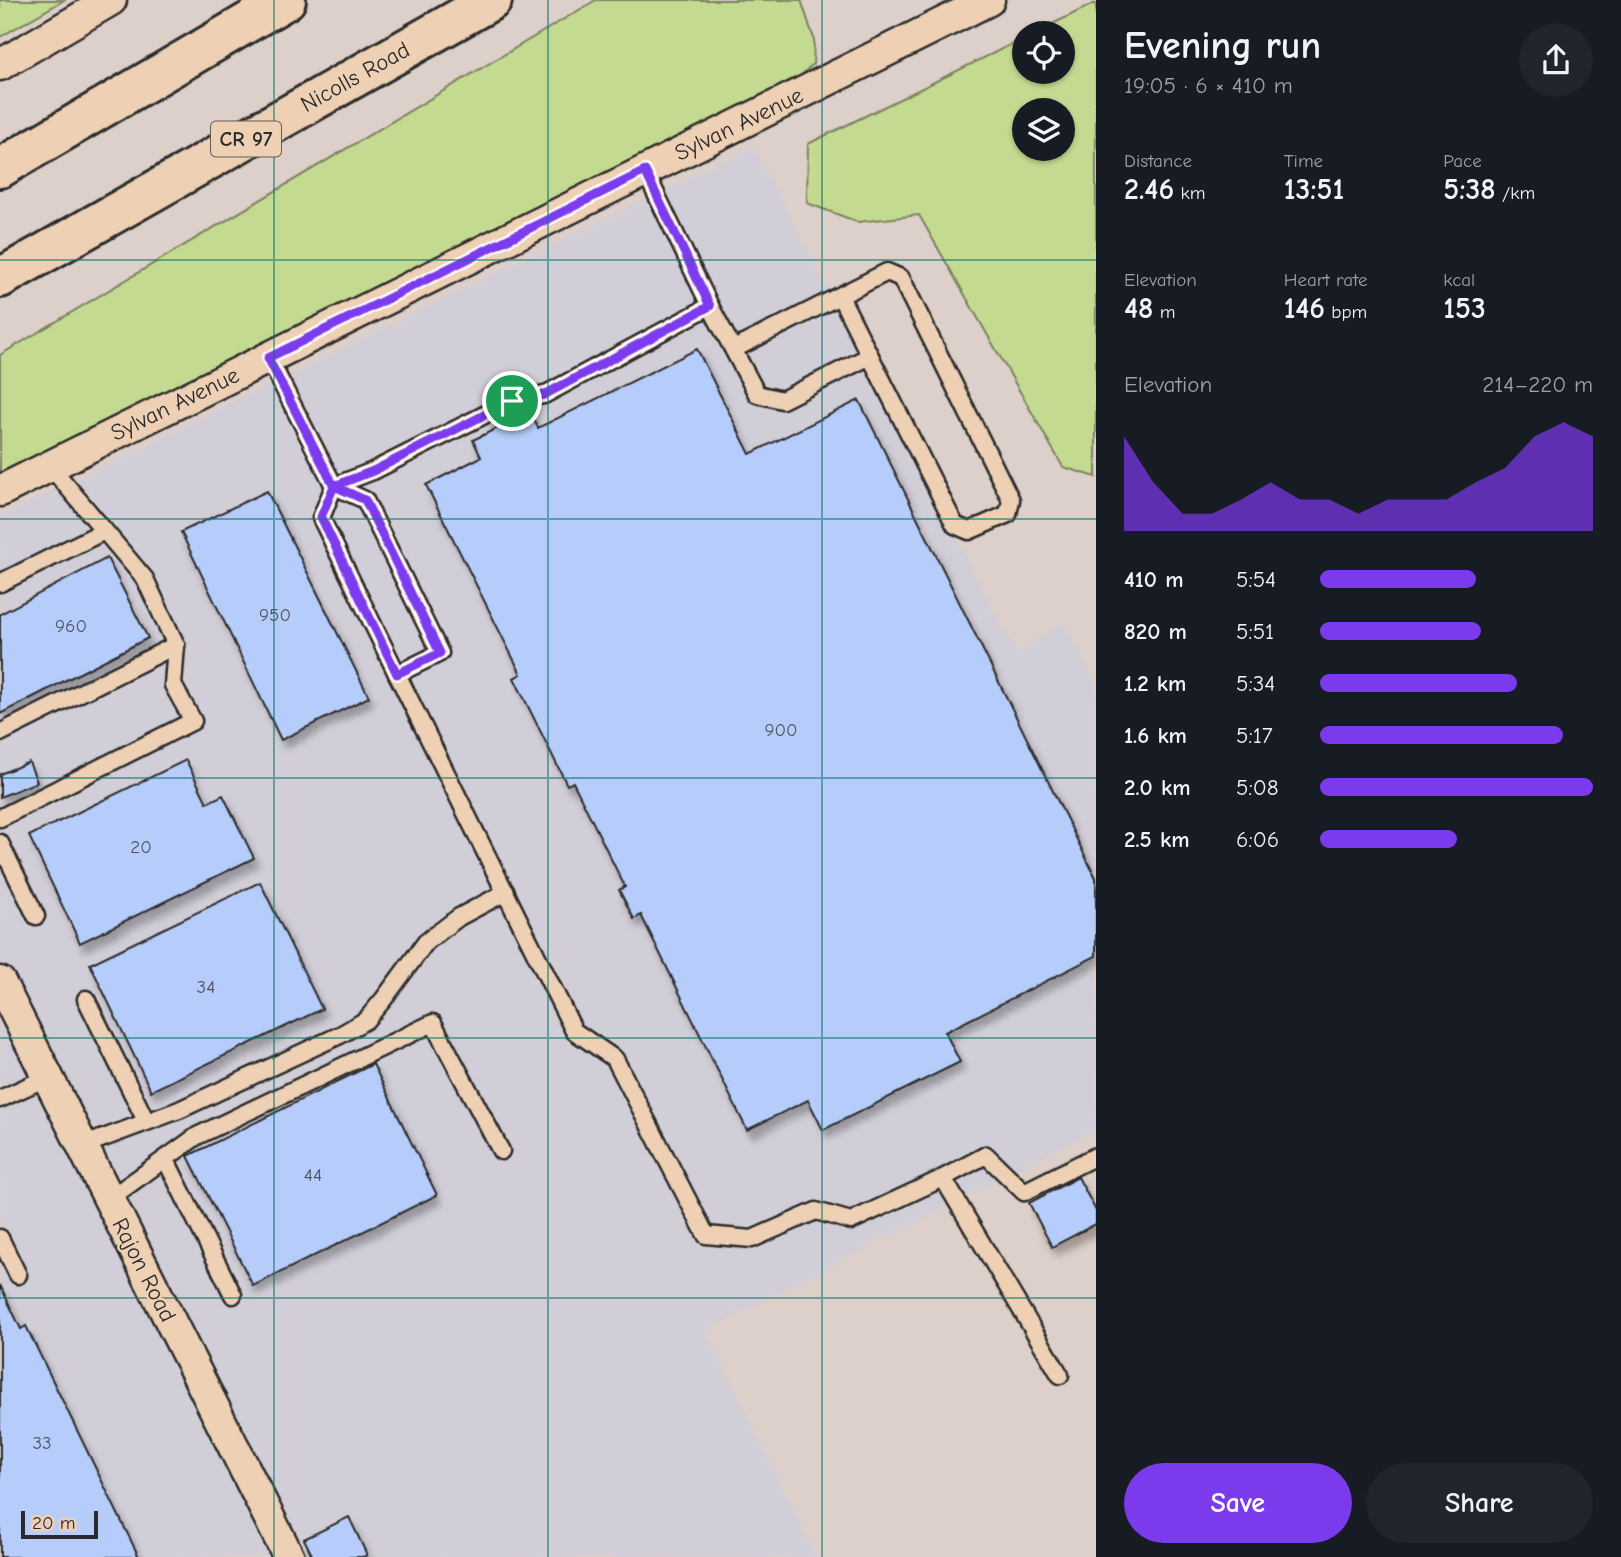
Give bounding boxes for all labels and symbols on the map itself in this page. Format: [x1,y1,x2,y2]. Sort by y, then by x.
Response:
street label: Nicolls Road [296,36,414,118]
street label: Sylvan Avenue [670,81,808,167]
road number: CR 97 [211,122,281,156]
street label: Sylvan Avenue [106,361,244,447]
pin [482,371,542,431]
house number: 950 [259,604,291,626]
house number: 960 [55,615,87,637]
house number: 900 [764,719,798,741]
house number: 20 [130,836,152,858]
house number: 34 [197,976,215,998]
house number: 44 [304,1164,322,1186]
street label: Rajon Road [106,1214,182,1326]
house number: 33 [32,1432,52,1454]
scale bar [21,1508,98,1540]

